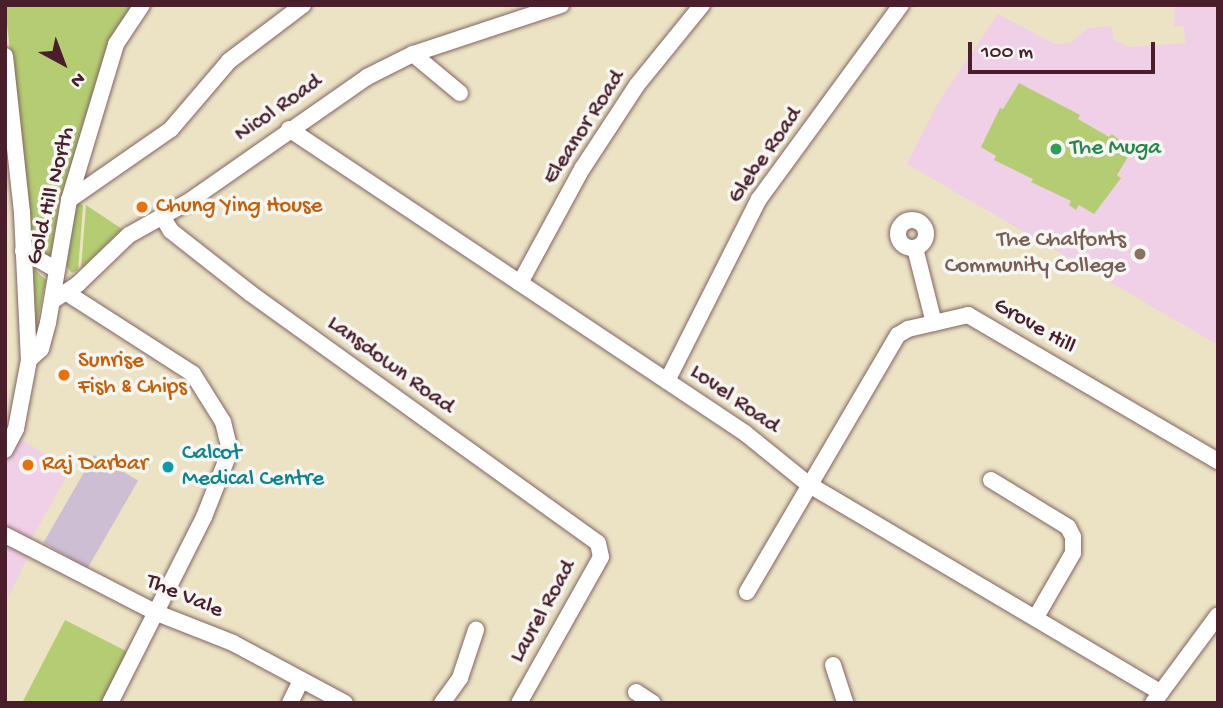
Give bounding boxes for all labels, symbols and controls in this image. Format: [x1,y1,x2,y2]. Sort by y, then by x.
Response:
north arrow [28,28,98,98]
scale bar [971,28,1158,72]
text: 100 m [981,41,1033,66]
text: N [65,66,89,92]
street label: Eleanor Road [538,66,632,190]
street label: Nicol Road [230,69,328,149]
street label: Glebe Road [723,103,809,209]
street label: Gold Hill North [22,124,82,268]
place label: The Muga [1070,135,1161,163]
marker: The Muga [1048,141,1064,157]
place label: Chung Ying House [156,193,322,221]
marker: Chung Ying House [134,199,150,215]
place label: The Chalfonts Community College [945,227,1126,281]
marker: The Chalfonts Community College [1132,246,1148,262]
street label: Grove Hill [988,292,1080,362]
street label: Lansdown Road [321,311,459,421]
place label: Sunrise Fish & Chips [78,348,187,402]
street label: Lovel Road [684,359,784,441]
marker: Sunrise Fish & Chips [56,367,72,383]
place label: Calcot Medical Centre [182,440,324,494]
place label: Raj Darbar [42,451,148,479]
marker: Raj Darbar [20,457,36,473]
marker: Calcot Medical Centre [160,459,176,475]
street label: Laurel Road [505,556,583,668]
street label: The Vale [141,568,227,626]

